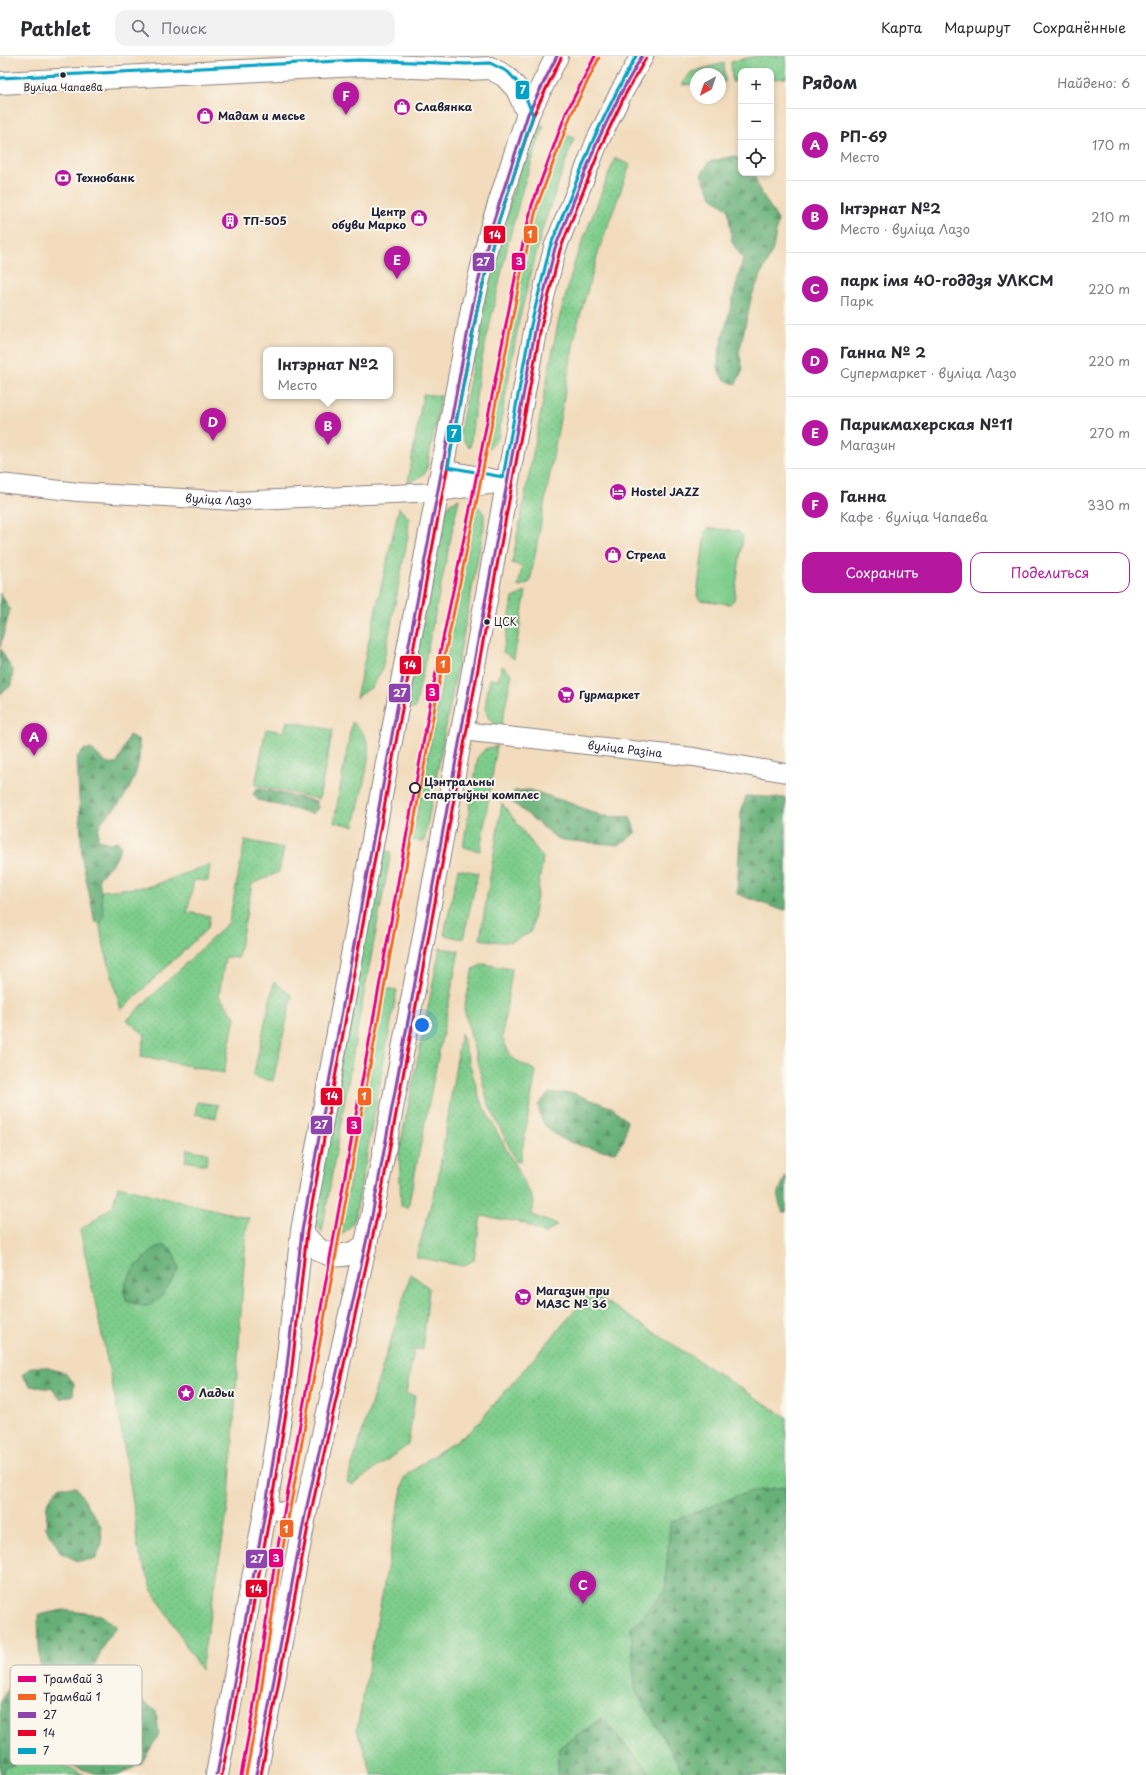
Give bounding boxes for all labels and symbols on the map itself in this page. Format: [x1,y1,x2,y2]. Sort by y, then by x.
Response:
north arrow [690,68,726,104]
marker: Вуліца Чапаева [58,70,68,80]
place label: Вуліца Чапаева [23,79,103,95]
line badge: 7 [515,80,530,100]
text: 7 [520,81,527,98]
pin: F [333,82,359,115]
shop icon: Славянка [392,97,412,117]
place label: Славянка [415,98,473,115]
shop icon: Мадам и месье [195,106,215,126]
place label: Мадам и месье [218,107,305,124]
bank icon: Технобанк [53,168,73,188]
place label: Технобанк [76,169,135,186]
place label: Центр обуви Марко [332,203,406,233]
shop icon: Центр обуви Марко [409,208,429,228]
building icon: ТП-505 [220,211,240,231]
place label: ТП-505 [243,212,287,229]
line badge: 14 [483,225,506,244]
line badge: 1 [523,225,538,244]
text: 1 [527,225,533,242]
text: 14 [489,226,502,243]
pin: E [384,246,410,279]
line badge: 27 [472,252,495,272]
line badge: 3 [511,252,526,271]
text: 3 [515,252,523,269]
text: 27 [476,253,491,270]
pin: D [200,408,226,441]
pin: B [315,412,341,445]
line badge: 7 [446,424,462,443]
text: 7 [451,425,458,442]
hotel icon: Hostel JAZZ [608,482,628,502]
place label: Hostel JAZZ [631,483,700,500]
street label: вуліца Лазо [185,489,252,509]
shop icon: Стрела [603,545,623,565]
place label: Стрела [626,546,667,563]
place label: ЦСК [494,614,517,629]
marker: ЦСК [482,617,492,627]
line badge: 14 [399,655,422,675]
line badge: 1 [435,655,451,674]
text: 1 [440,655,446,672]
text: 14 [404,656,417,673]
line badge: 27 [388,683,411,703]
line badge: 3 [425,683,440,702]
text: 3 [428,683,436,700]
text: 27 [393,684,408,701]
supermarket icon: Гурмаркет [556,685,576,705]
place label: Гурмаркет [579,686,640,703]
pin: A [21,723,47,756]
street label: вуліца Разіна [587,736,664,761]
place label: Цэнтральны спартыўны комплес [424,773,539,803]
marker: Цэнтральны спартыўны комплес [409,782,421,794]
your location [412,1015,432,1035]
line badge: 14 [320,1087,343,1106]
text: 14 [326,1087,339,1104]
line badge: 1 [357,1087,372,1106]
text: 1 [361,1087,367,1104]
line badge: 27 [310,1115,333,1135]
text: 27 [314,1116,329,1133]
line badge: 3 [346,1116,362,1135]
text: 3 [350,1116,358,1133]
place label: Магазин при МАЗС № 36 [536,1282,610,1312]
supermarket icon: Магазин при МАЗС № 36 [513,1287,533,1307]
place icon: Ладьи [176,1383,196,1403]
place label: Ладьи [199,1384,234,1401]
line badge: 1 [279,1519,294,1538]
text: 1 [283,1520,289,1537]
line badge: 3 [268,1548,284,1568]
line badge: 27 [245,1549,268,1569]
text: 3 [272,1549,280,1566]
text: 27 [250,1550,265,1567]
pin: C [570,1571,596,1604]
line badge: 14 [245,1579,268,1598]
text: 14 [250,1580,263,1597]
legend [10,1665,142,1765]
text: Трамвай 3 [43,1670,103,1687]
text: Трамвай 1 [43,1688,101,1705]
text: 27 [43,1706,57,1723]
text: 14 [43,1724,55,1741]
text: 7 [43,1742,49,1759]

